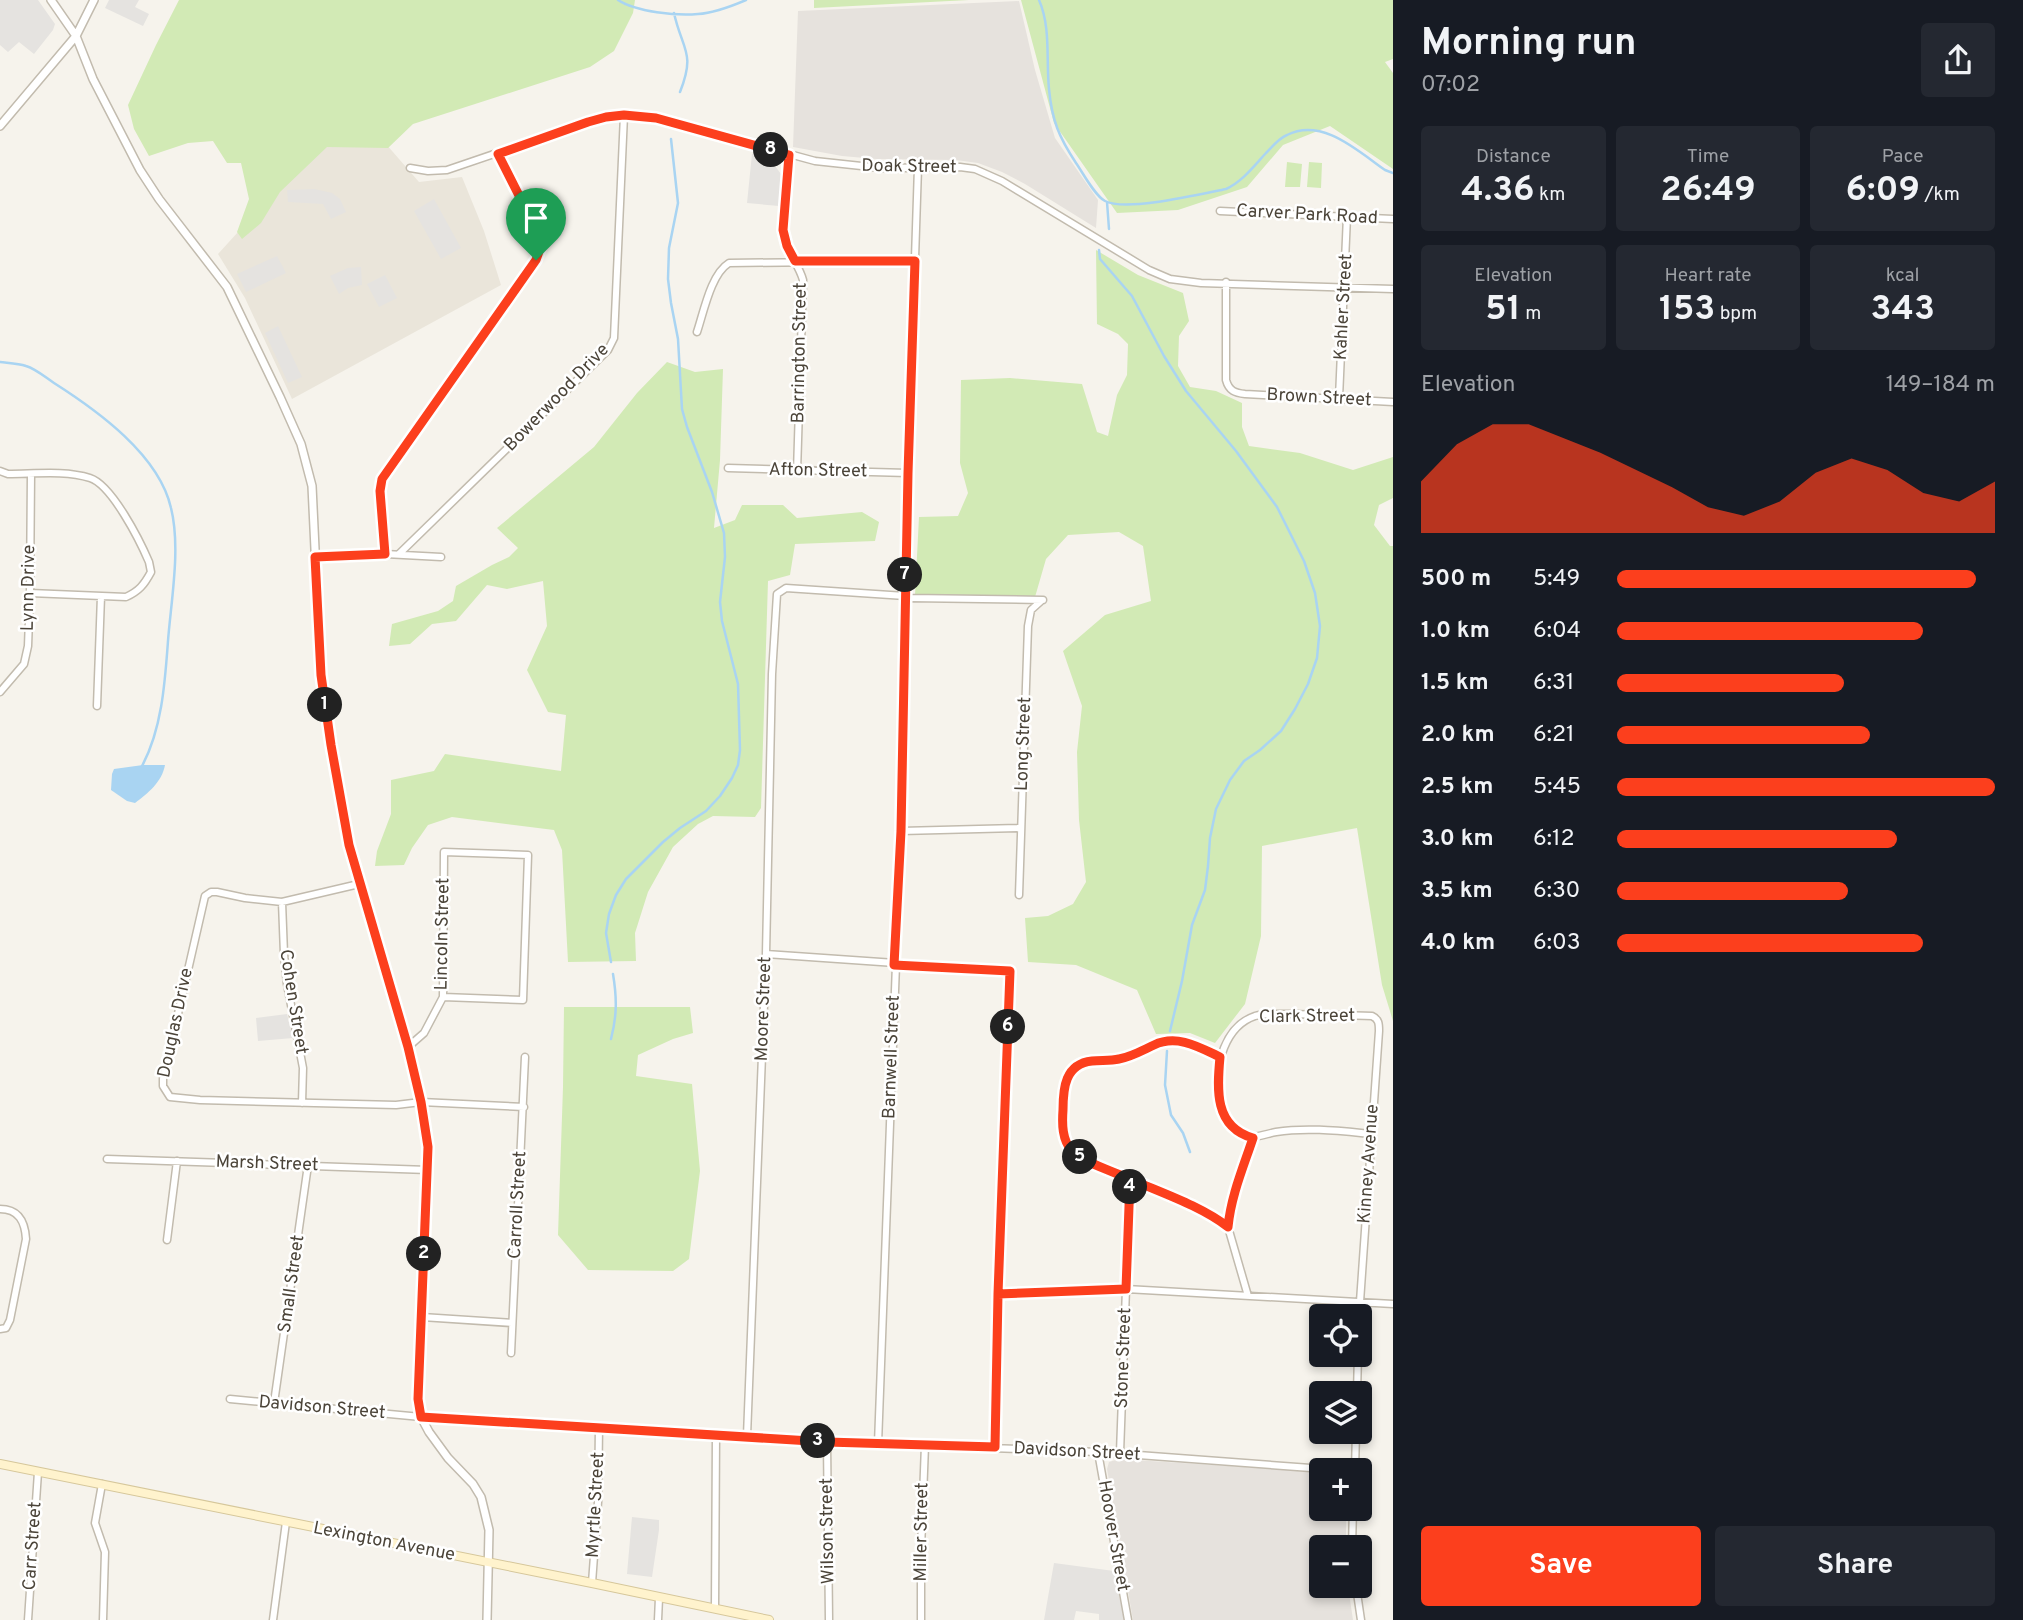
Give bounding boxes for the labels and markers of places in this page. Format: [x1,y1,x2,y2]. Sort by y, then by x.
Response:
pin: 8 [754,132,788,168]
pin [506,188,566,260]
pin: 7 [888,558,922,592]
pin: 1 [308,688,342,722]
pin: 6 [990,1010,1026,1044]
pin: 5 [1062,1140,1098,1174]
pin: 4 [1112,1170,1148,1204]
pin: 2 [406,1236,442,1272]
pin: 3 [800,1424,836,1458]

